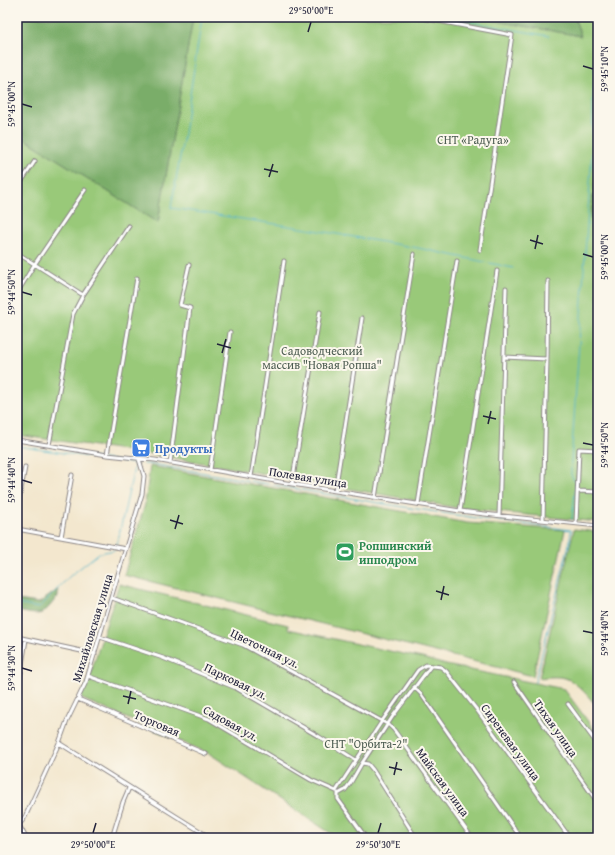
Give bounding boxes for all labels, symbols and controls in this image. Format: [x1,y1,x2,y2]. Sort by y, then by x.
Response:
text: 29°50'00"E [289,3,333,18]
text: 59°45'10"N [597,46,612,92]
text: 59°45'00"N [4,81,19,127]
park label: СНТ «Радуга» [437,131,509,148]
text: 59°45'00"N [597,234,612,280]
text: 59°44'50"N [4,269,19,315]
park label: Садоводческий массив "Новая Ропша" [262,342,382,373]
text: 59°44'50"N [597,422,612,468]
supermarket icon: Продукты [130,437,152,459]
place label: Продукты [155,440,213,457]
text: 59°44'40"N [4,457,19,503]
street label: Полевая улица [268,462,349,492]
place label: Ропшинский ипподром [359,537,432,568]
sports icon: Ропшинский ипподром [334,541,356,563]
street label: Михайловская улица [67,571,117,684]
text: 59°44'40"N [597,610,612,656]
street label: Цветочная ул. [228,624,302,672]
text: 59°44'30"N [4,645,19,691]
street label: Парковая ул. [202,658,270,704]
street label: Тихая улица [530,696,582,760]
street label: Сиреневая улица [477,700,545,784]
street label: Садовая ул. [200,701,262,745]
street label: Торговая [132,706,182,740]
park label: СНТ "Орбита-2" [325,735,407,752]
street label: Майская улица [412,744,474,820]
text: 29°50'00"E [71,837,115,852]
text: 29°50'30"E [356,837,400,852]

